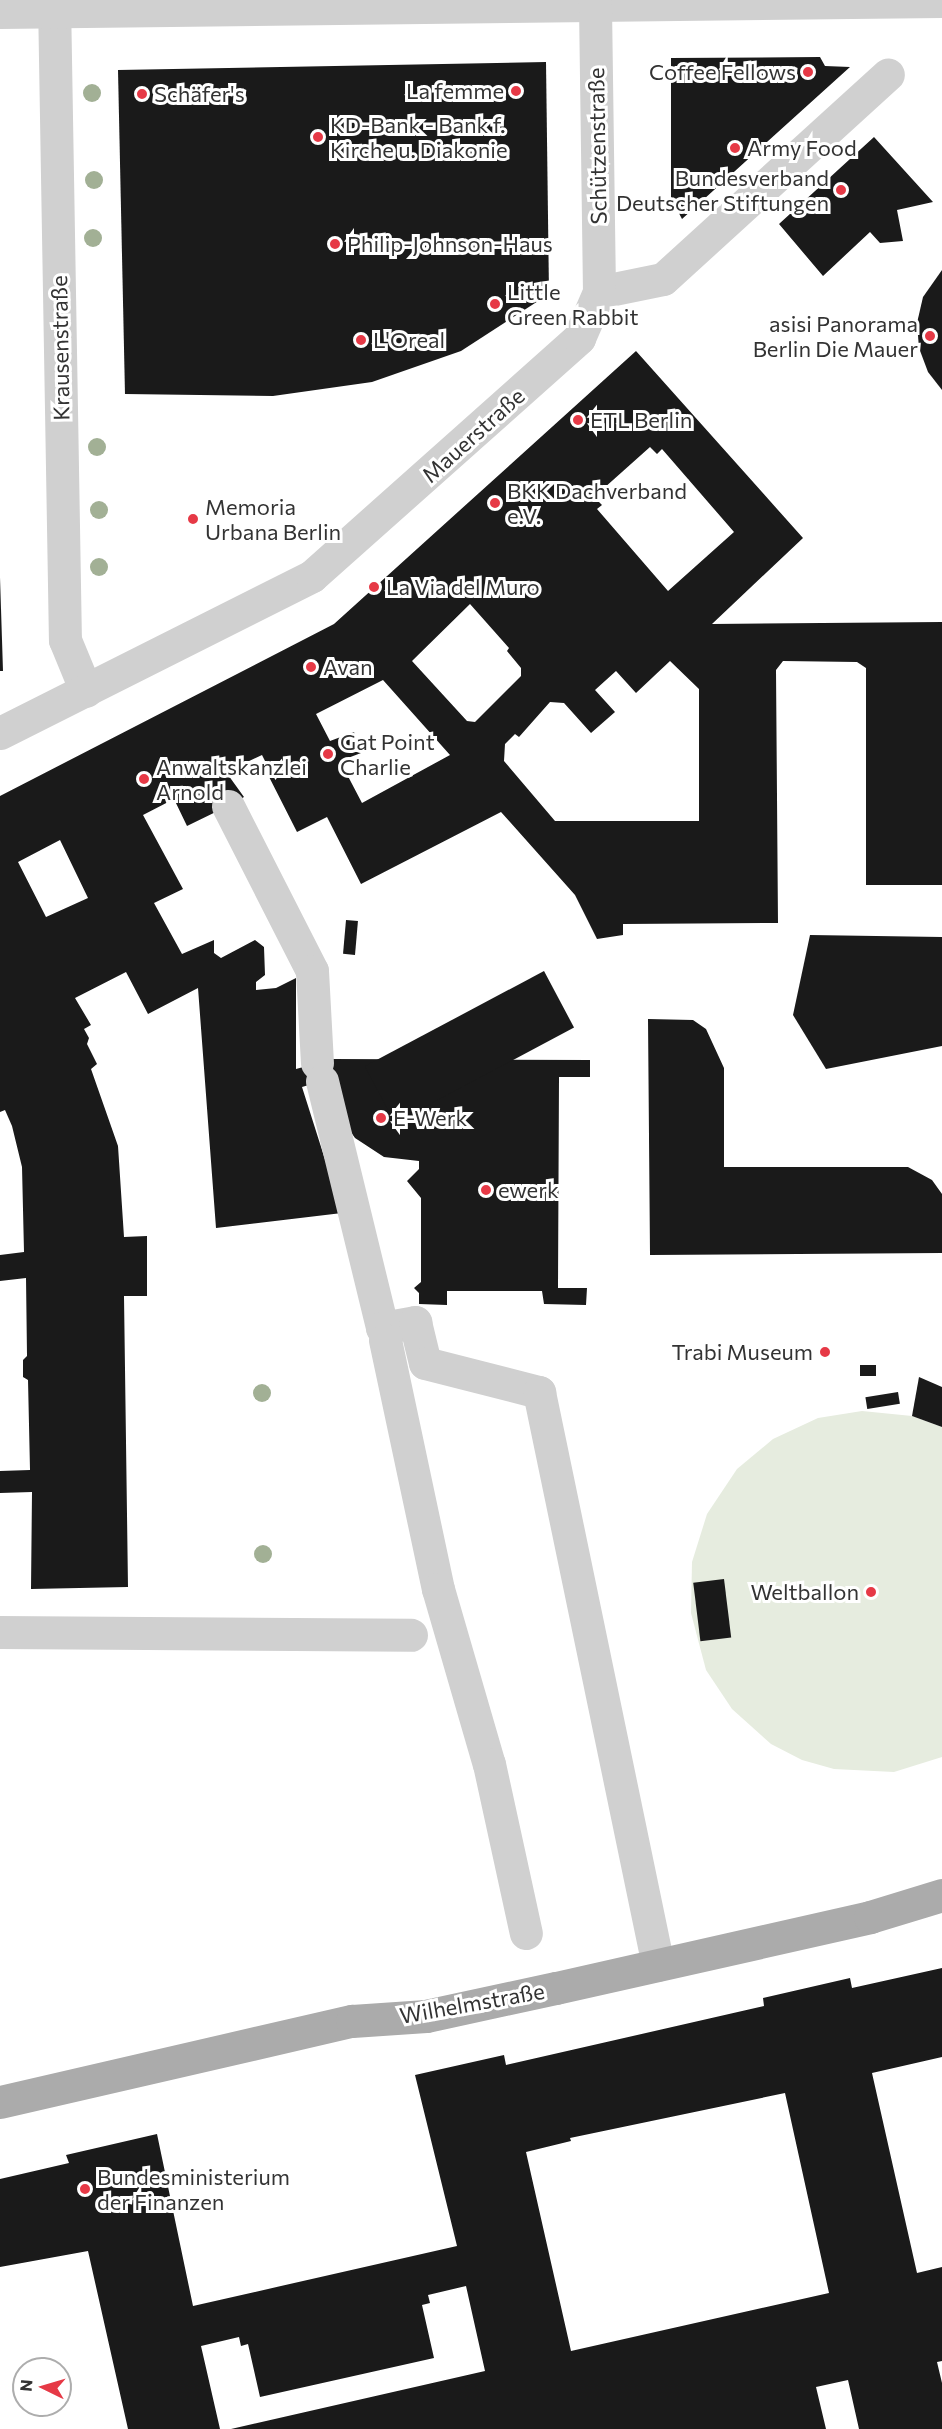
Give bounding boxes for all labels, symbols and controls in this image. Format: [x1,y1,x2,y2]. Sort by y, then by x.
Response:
place label: Coffee Fellows [649,59,796,85]
marker: Coffee Fellows [801,65,815,79]
street label: Schützenstraße [582,67,612,225]
place label: La femme [406,78,504,104]
place label: Schäfer's [154,81,245,107]
marker: La femme [509,84,523,98]
marker: Schäfer's [135,87,149,101]
place label: KD-Bank - Bank f. Kirche u. Diakonie [330,111,508,162]
marker: KD-Bank - Bank f. Kirche u. Diakonie [311,130,325,144]
place label: Army Food [747,135,857,161]
marker: Army Food [728,141,742,155]
place label: Bundesverband Deutscher Stiftungen [616,164,829,216]
marker: Bundesverband Deutscher Stiftungen [834,183,848,197]
place label: Philip-Johnson-Haus [347,231,553,257]
marker: Philip-Johnson-Haus [328,237,342,251]
street label: Krausenstraße [46,275,74,421]
place label: Little Green Rabbit [507,278,638,330]
marker: Little Green Rabbit [488,297,502,311]
place label: asisi Panorama Berlin Die Mauer [753,310,918,362]
place label: L'Oreal [373,327,445,353]
marker: asisi Panorama Berlin Die Mauer [923,329,937,343]
marker: L'Oreal [354,333,368,347]
street label: Mauerstraße [416,382,530,488]
place label: ETL Berlin [590,407,692,433]
marker: ETL Berlin [571,413,585,427]
place label: BKK Dachverband e.V. [507,477,687,528]
place label: Memoria Urbana Berlin [205,493,341,544]
marker: BKK Dachverband e.V. [488,496,502,510]
marker: Memoria Urbana Berlin [186,512,200,526]
place label: La Via del Muro [386,574,540,600]
marker: La Via del Muro [367,580,381,594]
place label: Avan [323,654,373,680]
marker: Avan [304,660,318,674]
place label: Gat Point Charlie [340,728,435,780]
marker: Gat Point Charlie [321,747,335,761]
place label: Anwaltskanzlei Arnold [156,753,307,804]
marker: Anwaltskanzlei Arnold [137,772,151,786]
place label: E-Werk [393,1105,467,1131]
marker: E-Werk [374,1111,388,1125]
place label: ewerk [498,1177,559,1203]
marker: ewerk [479,1183,493,1197]
place label: Trabi Museum [671,1339,813,1365]
marker: Trabi Museum [818,1345,832,1359]
place label: Weltballon [750,1579,859,1605]
marker: Weltballon [864,1585,878,1599]
street label: Wilhelmstraße [397,1977,547,2029]
place label: Bundesministerium der Finanzen [97,2163,290,2214]
marker: Bundesministerium der Finanzen [78,2182,92,2196]
north arrow [12,2357,72,2417]
text: N [16,2379,36,2392]

